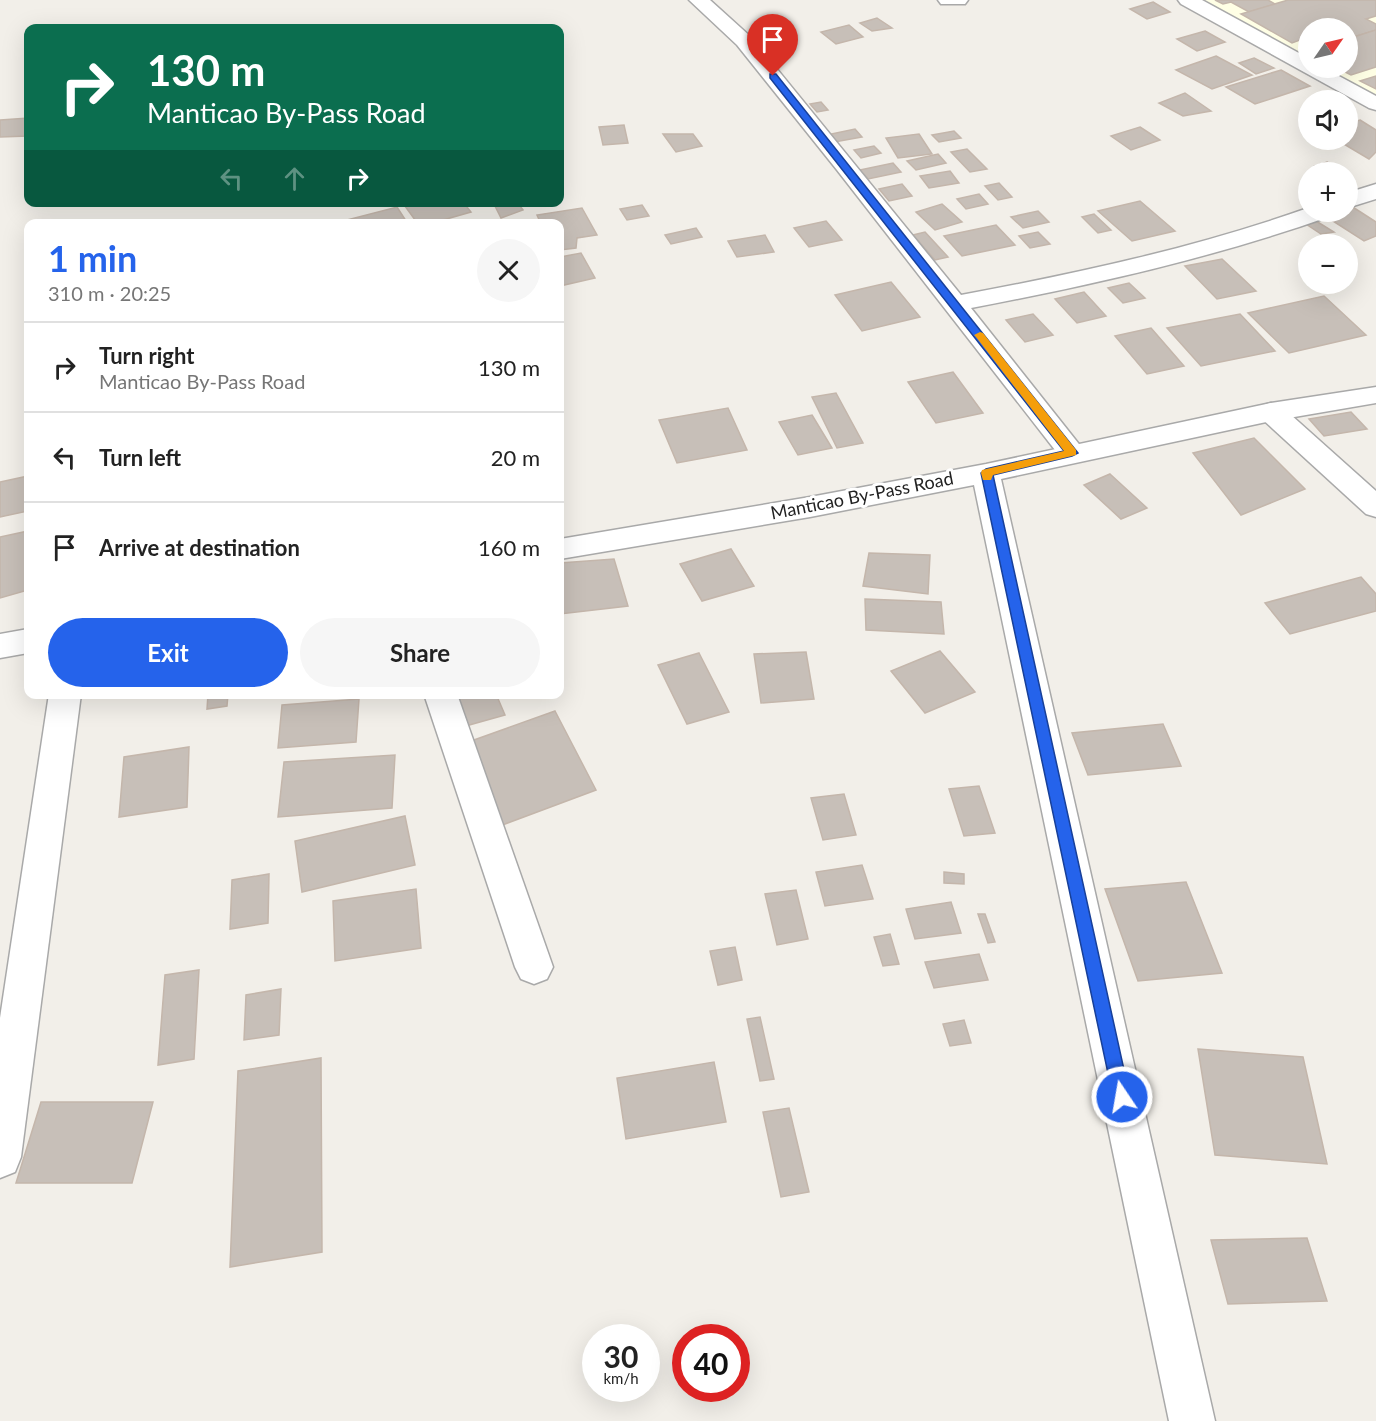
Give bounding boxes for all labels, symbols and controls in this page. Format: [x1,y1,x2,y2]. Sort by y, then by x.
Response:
pin [747,14,798,76]
north arrow [1298,18,1358,78]
map controls [1298,18,1358,294]
icon: arrive [756,23,789,56]
text: 130 m [147,45,265,95]
icon: right [48,48,126,126]
button: sound [1298,90,1358,150]
text: Manticao By-Pass Road [147,96,426,129]
icon: left [215,162,248,195]
icon: ahead [278,162,311,195]
icon: right [341,162,374,195]
button: + [1298,162,1358,222]
button: − [1298,234,1358,294]
text: 1 min [48,236,137,280]
button: close [477,239,540,302]
text: 310 m · 20:25 [48,281,171,305]
text: Turn right [99,342,194,369]
icon: right [48,351,81,384]
text: 130 m [478,354,540,381]
text: Manticao By-Pass Road [99,369,305,393]
icon: left [48,441,81,474]
text: Turn left [99,444,181,471]
text: 20 m [491,444,540,471]
street label: Manticao By-Pass Road [769,467,955,524]
icon: arrive [48,531,81,564]
text: Arrive at destination [99,534,300,561]
text: 160 m [478,534,540,561]
button: Exit [48,618,288,687]
button: Share [300,618,540,687]
position arrow [1090,1065,1154,1129]
speed limit sign: 40 [672,1324,750,1402]
text: 30 [604,1338,638,1374]
text: km/h [603,1369,639,1387]

